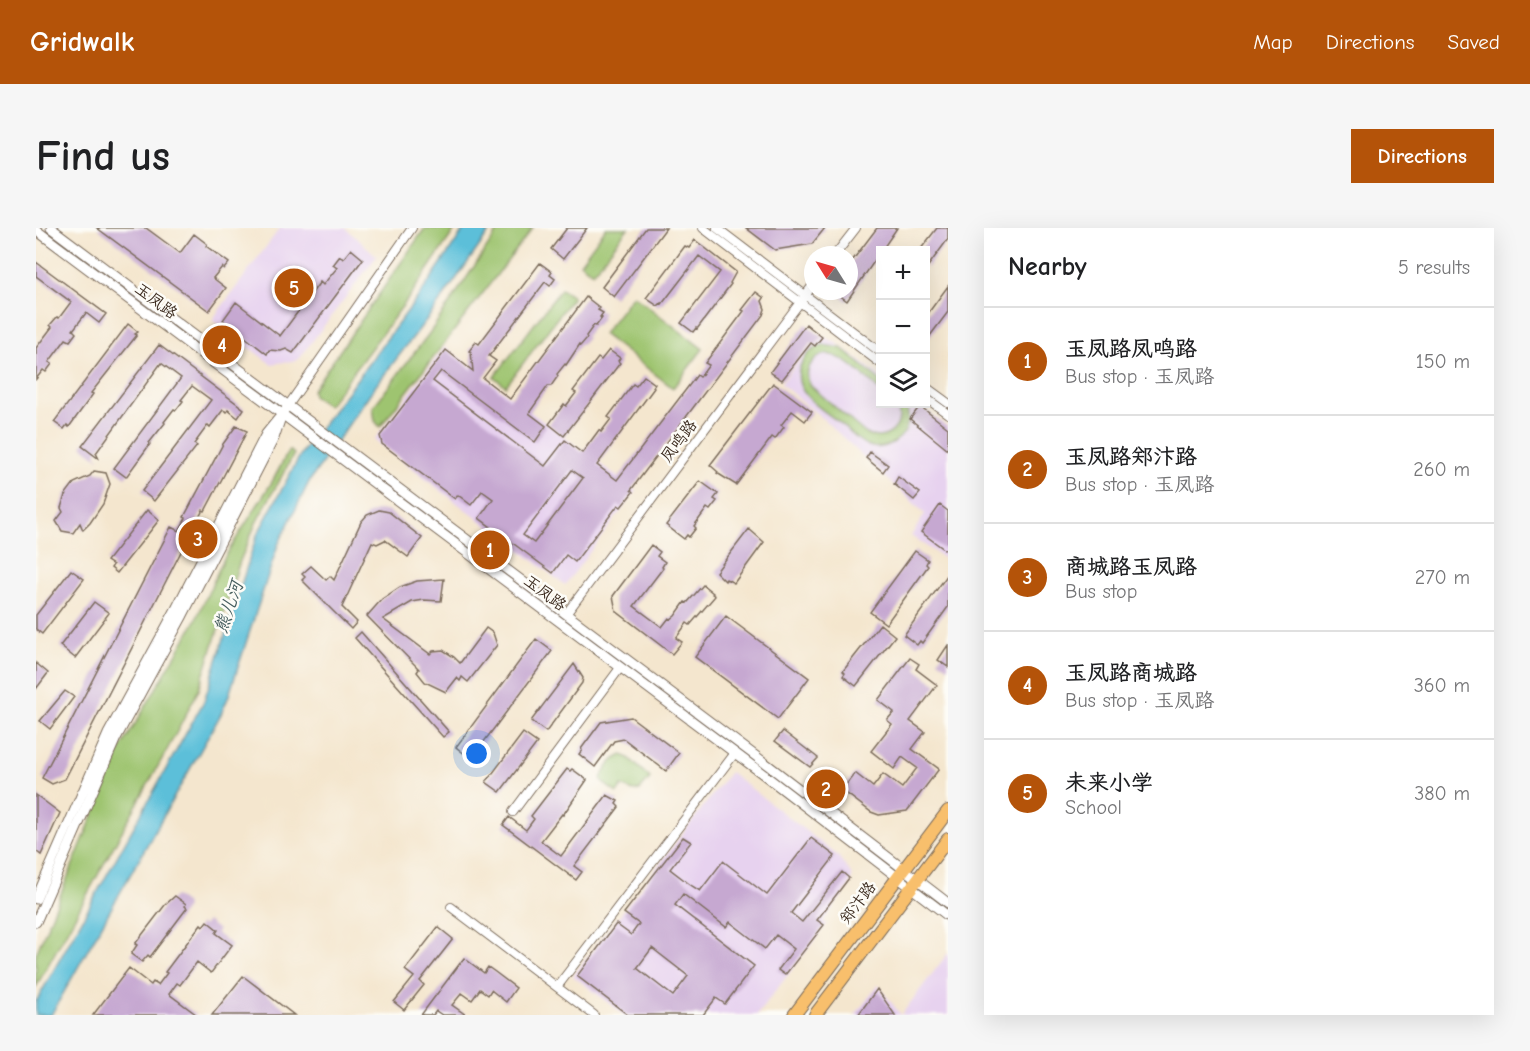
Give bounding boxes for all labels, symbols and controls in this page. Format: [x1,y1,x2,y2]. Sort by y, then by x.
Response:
text: Gridwalk [30,26,134,58]
text: Map [1253,30,1293,54]
text: Directions [1326,30,1415,54]
text: Saved [1448,30,1500,54]
button: Directions [1351,129,1494,183]
text: Find us [36,132,170,181]
north arrow [804,246,858,300]
map controls [876,246,930,408]
button: + [876,246,930,300]
text: Nearby [1008,252,1087,282]
text: 5 results [1398,256,1470,279]
pin: 5 [274,266,314,310]
street label: 玉凤路 [131,279,181,323]
button: − [876,300,930,354]
pin: 4 [202,322,242,368]
text: 玉凤路凤鸣路 [1065,336,1197,362]
text: 1 [1024,350,1031,373]
text: 150 m [1416,350,1470,373]
button: layers [876,354,930,408]
text: Bus stop · 玉凤路 [1065,365,1214,388]
street label: 凤鸣路 [657,416,701,466]
text: 玉凤路郑汴路 [1065,444,1197,470]
text: 2 [1023,458,1032,481]
text: 260 m [1413,458,1470,481]
text: Bus stop · 玉凤路 [1065,473,1214,496]
pin: 3 [178,516,218,562]
pin: 1 [470,528,510,572]
text: 商城路玉凤路 [1065,554,1197,580]
text: 3 [1023,566,1032,589]
text: 270 m [1415,566,1470,589]
street label: 玉凤路 [520,571,570,615]
water label: 熊儿河 [210,575,249,636]
text: Bus stop [1065,580,1137,603]
text: 玉凤路商城路 [1065,660,1197,686]
text: 4 [1023,674,1032,697]
text: 360 m [1414,674,1470,697]
text: Bus stop · 玉凤路 [1065,689,1214,712]
your location [462,739,491,768]
pin: 2 [806,766,846,812]
text: 未来小学 [1065,770,1153,796]
text: 5 [1022,782,1033,805]
text: 380 m [1414,782,1470,805]
text: School [1065,796,1122,819]
street label: 郑汴路 [836,878,880,928]

